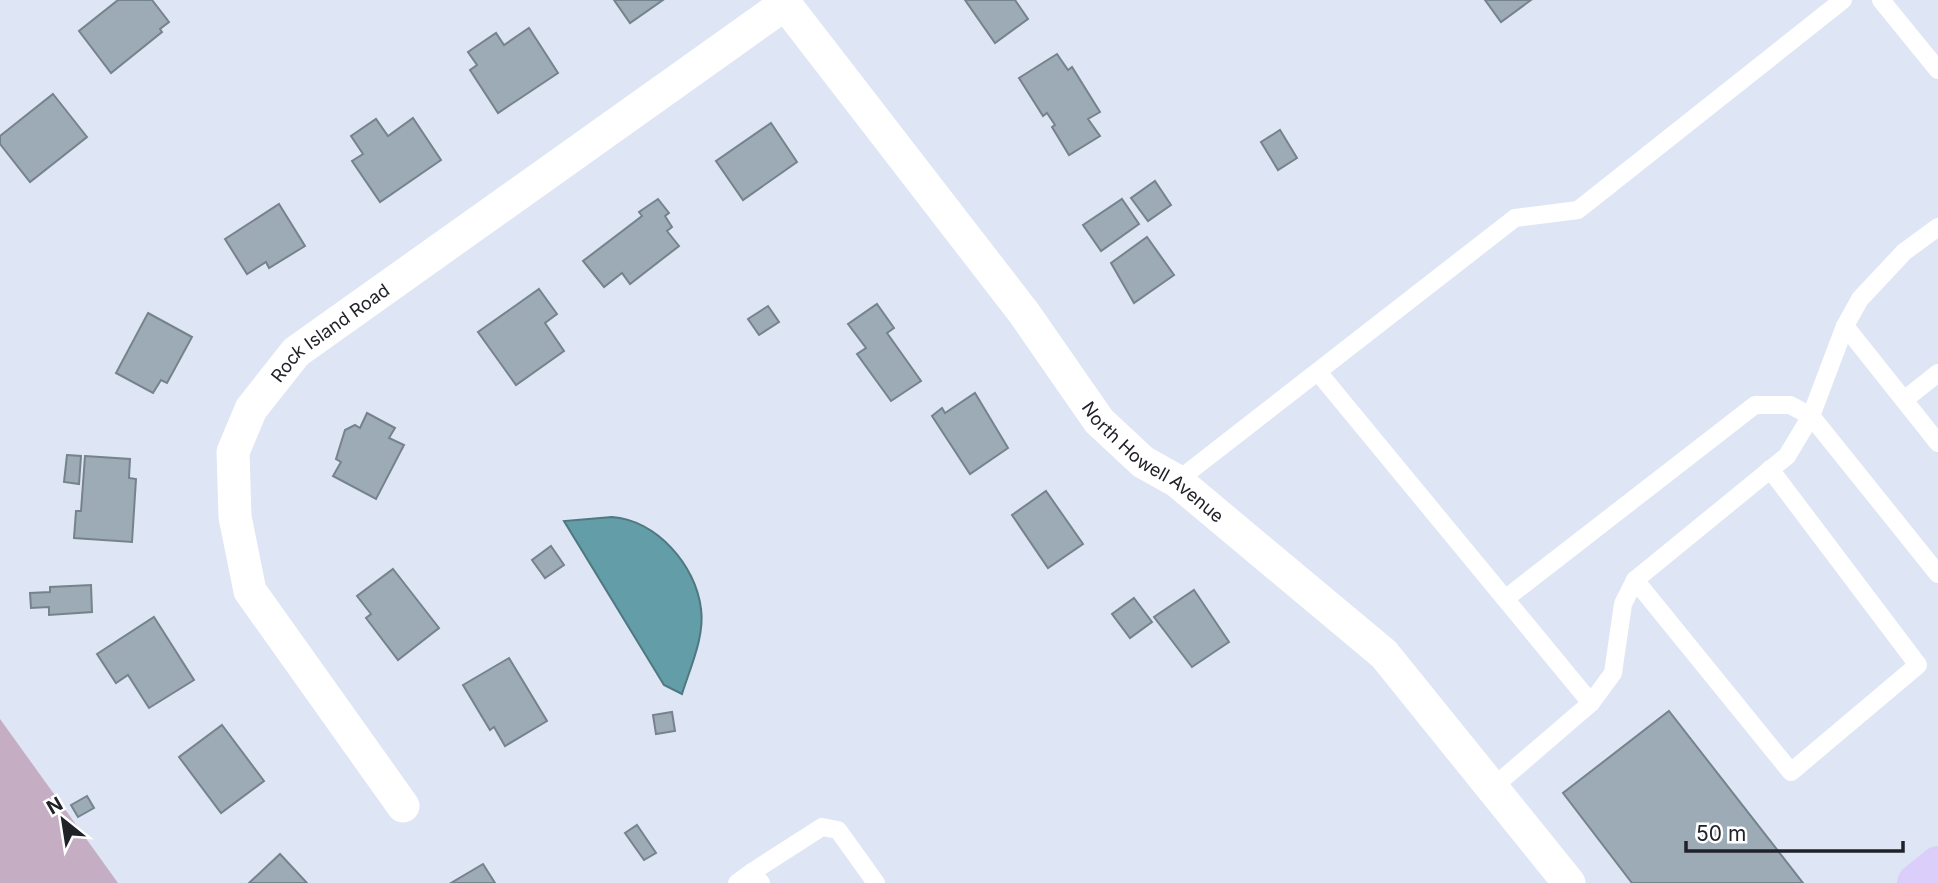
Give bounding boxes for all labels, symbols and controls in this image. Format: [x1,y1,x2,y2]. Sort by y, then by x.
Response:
street label: Rock Island Road [266,279,393,386]
street label: North Howell Avenue [1078,397,1228,526]
north arrow [28,785,98,855]
text: N [43,792,67,819]
scale bar [1686,810,1903,854]
text: 50 m [1696,821,1746,846]

